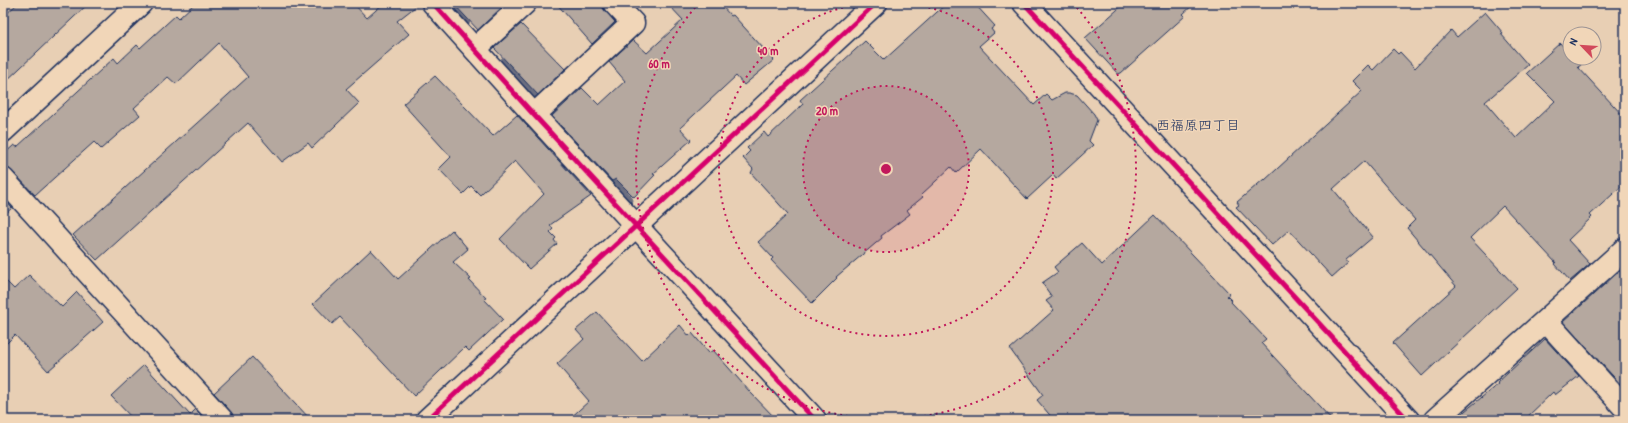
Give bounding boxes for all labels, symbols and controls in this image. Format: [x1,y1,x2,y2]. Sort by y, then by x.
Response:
north arrow [1562,26,1602,66]
text: N [1565,36,1581,47]
text: 40 m [758,42,778,59]
text: 60 m [648,55,670,72]
text: 20 m [816,102,838,119]
district label: 西福原四丁目 [1156,115,1240,134]
centre of rings [879,162,893,176]

